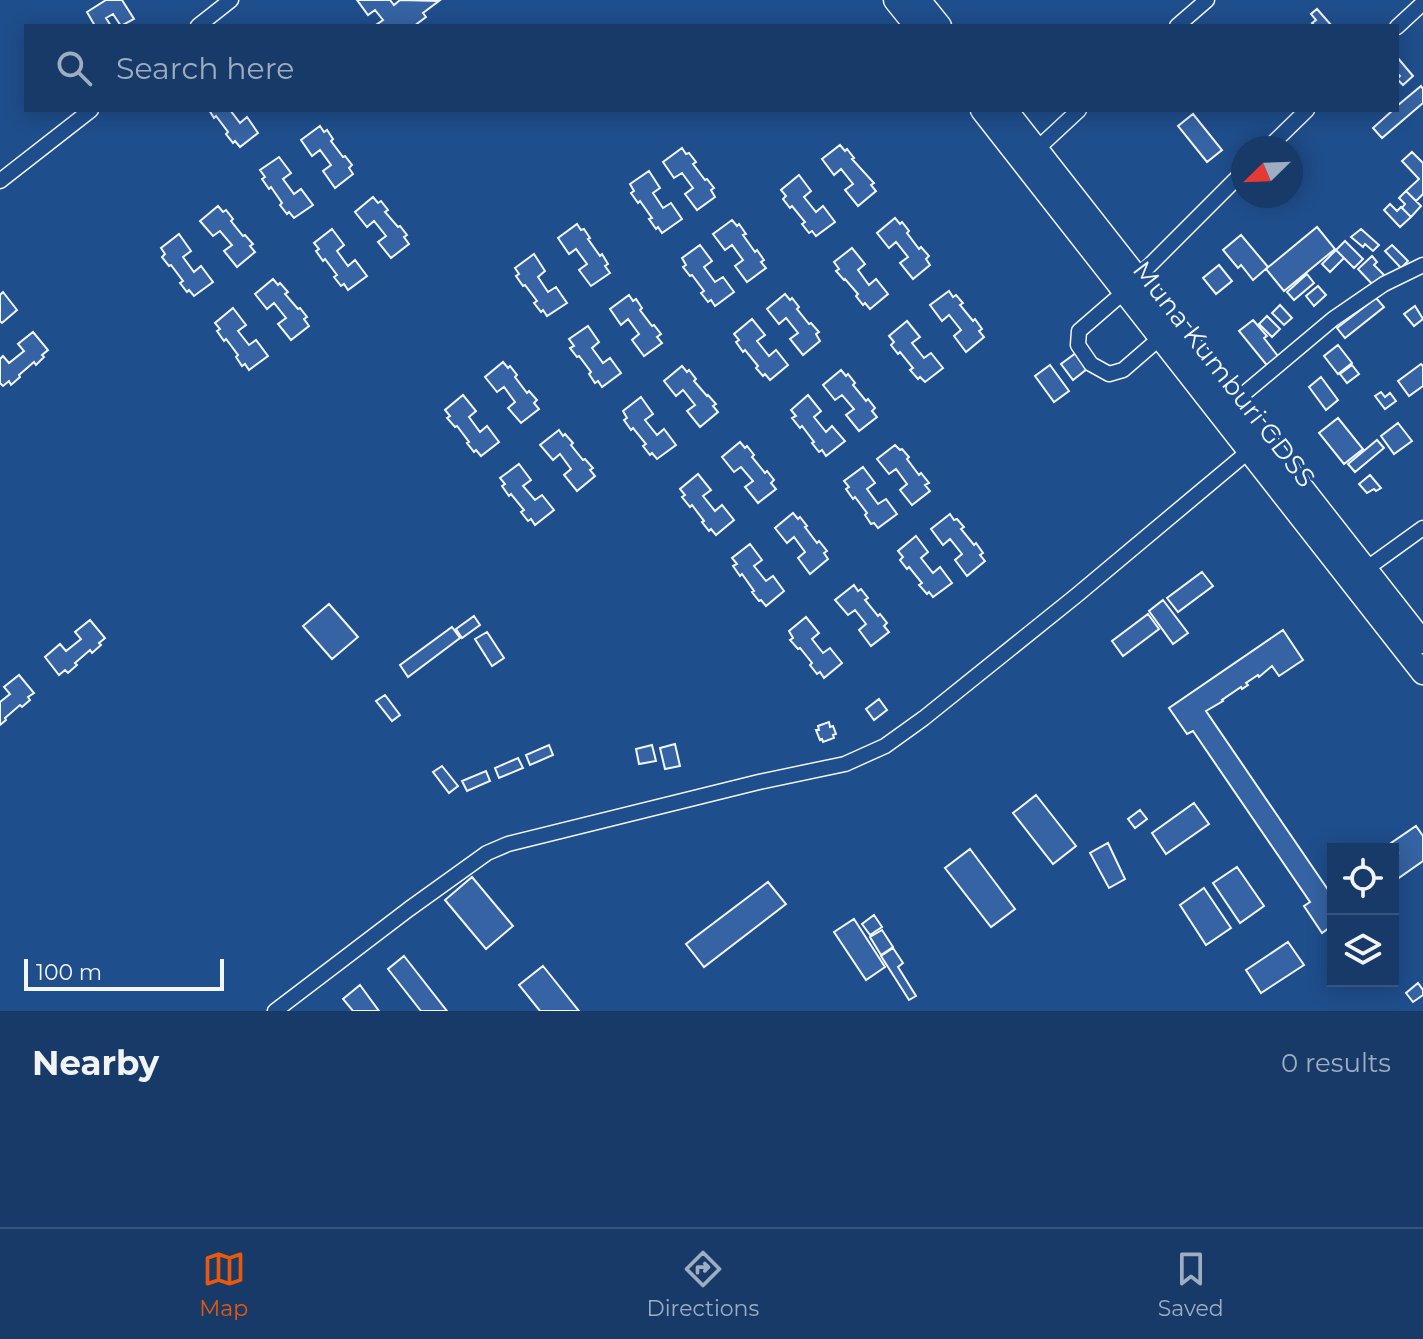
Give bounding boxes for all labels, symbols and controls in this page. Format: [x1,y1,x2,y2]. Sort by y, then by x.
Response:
search box [24,24,1399,112]
icon: search [52,46,96,90]
text: Search here [116,50,294,87]
north arrow [1231,136,1303,208]
street label: Muna Kumburi GDSS [1126,255,1322,493]
map controls [1327,843,1399,987]
button: locate [1327,843,1399,915]
button: layers [1327,915,1399,987]
scale bar [24,955,224,991]
text: 100 m [36,959,102,986]
text: Nearby [32,1042,159,1084]
text: 0 results [1281,1047,1391,1079]
tab: Map [199,1247,248,1322]
tab: Directions [647,1247,759,1322]
tab: Saved [1158,1247,1224,1322]

